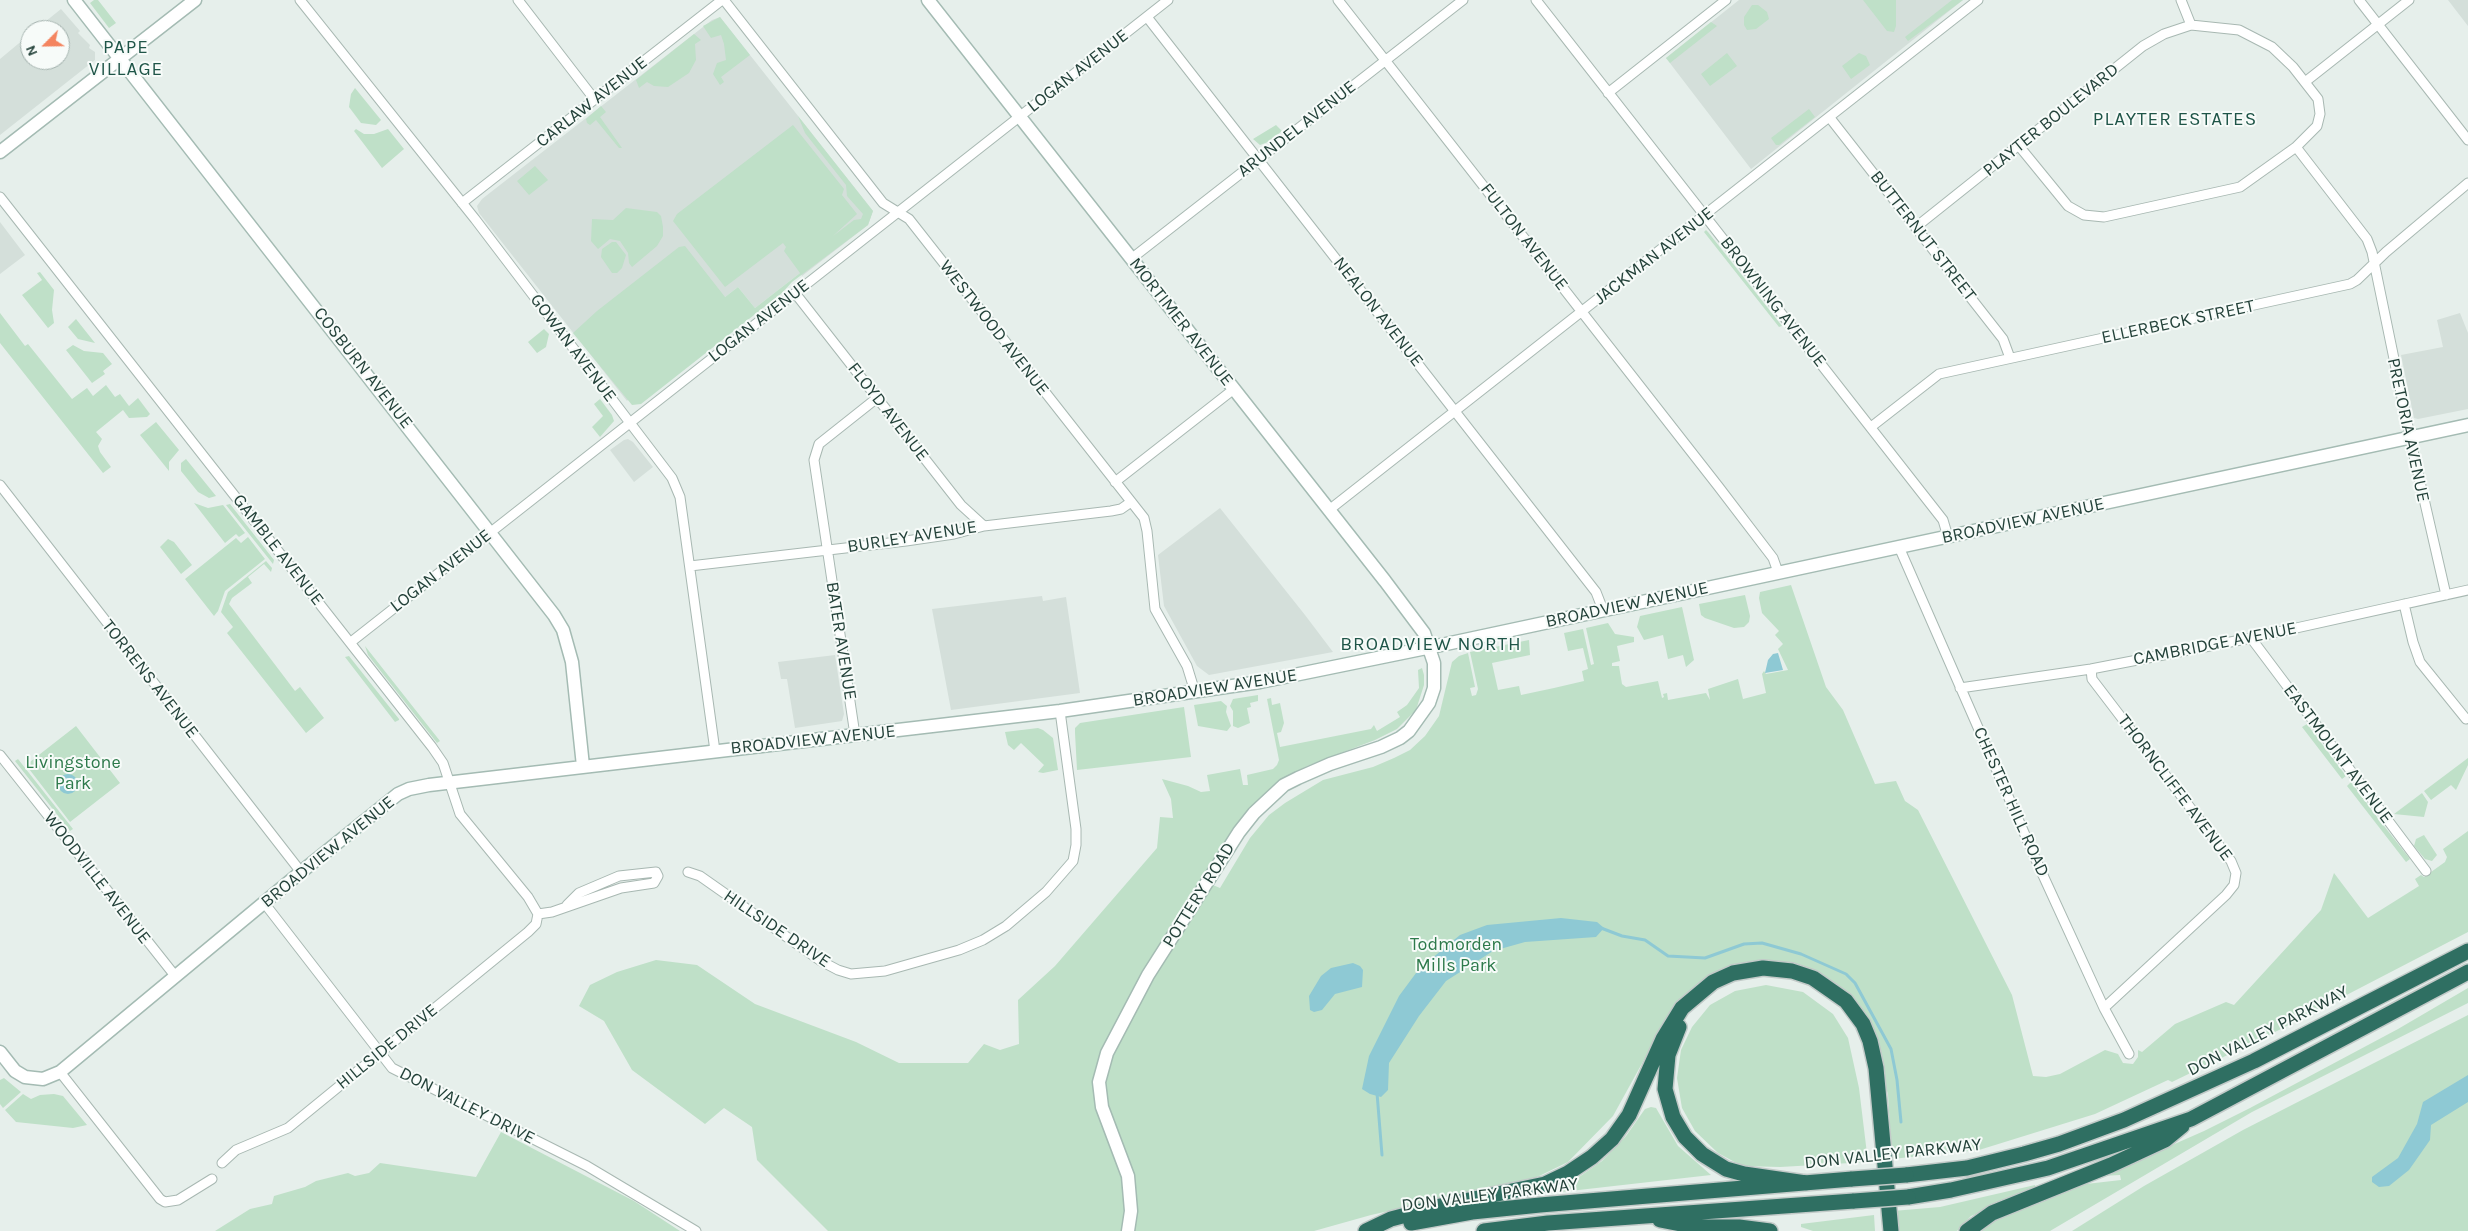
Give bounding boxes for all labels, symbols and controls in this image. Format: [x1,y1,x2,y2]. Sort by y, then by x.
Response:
north arrow [20,20,70,70]
street label: LOGAN AVENUE [1023,25,1133,117]
district label: PAPE VILLAGE [88,37,164,81]
text: N [22,43,41,59]
street label: CARLAW AVENUE [532,52,652,152]
street label: PLAYTER BOULEVARD [1979,59,2123,181]
street label: ARUNDEL AVENUE [1233,76,1361,182]
district label: PLAYTER ESTATES [2091,109,2259,131]
street label: BUTTERNUT STREET [1865,166,1981,306]
street label: FULTON AVENUE [1475,179,1573,295]
street label: JACKMAN AVENUE [1590,203,1718,309]
street label: BROWNING AVENUE [1715,232,1831,372]
street label: NEALON AVENUE [1328,253,1428,371]
street label: MORTIMER AVENUE [1124,254,1238,390]
street label: WESTWOOD AVENUE [934,256,1054,400]
street label: LOGAN AVENUE [704,275,814,367]
street label: GOWAN AVENUE [525,290,621,406]
street label: ELLERBECK STREET [2100,295,2256,349]
street label: COSBURN AVENUE [309,303,417,433]
street label: PRETORIA AVENUE [2382,356,2434,504]
street label: FLOYD AVENUE [843,358,933,466]
street label: GAMBLE AVENUE [228,490,328,610]
street label: BROADVIEW AVENUE [1940,493,2106,549]
street label: BURLEY AVENUE [846,516,978,558]
street label: LOGAN AVENUE [386,525,496,617]
street label: BROADVIEW AVENUE [1544,577,1710,633]
street label: BATER AVENUE [821,580,861,702]
street label: TORRENS AVENUE [97,615,203,743]
street label: CAMBRIDGE AVENUE [2131,618,2299,670]
district label: BROADVIEW NORTH [1338,634,1524,656]
street label: BROADVIEW AVENUE [1131,664,1299,712]
street label: EASTMOUNT AVENUE [2279,680,2397,828]
street label: THORNCLIFFE AVENUE [2113,710,2237,866]
street label: BROADVIEW AVENUE [729,721,897,759]
street label: CHESTER HILL ROAD [1968,724,2054,880]
park label: Livingstone Park [25,752,121,794]
street label: BROADVIEW AVENUE [257,791,399,913]
street label: WOODVILLE AVENUE [39,808,155,948]
street label: POTTERY ROAD [1158,838,1240,952]
street label: HILLSIDE DRIVE [719,885,835,973]
park label: Todmorden Mills Park [1410,934,1502,976]
street label: DON VALLEY PARKWAY [2184,981,2352,1081]
street label: HILLSIDE DRIVE [332,1000,442,1094]
street label: DON VALLEY DRIVE [396,1062,538,1150]
street label: DON VALLEY PARKWAY [1803,1134,1983,1174]
street label: DON VALLEY PARKWAY [1400,1173,1580,1217]

